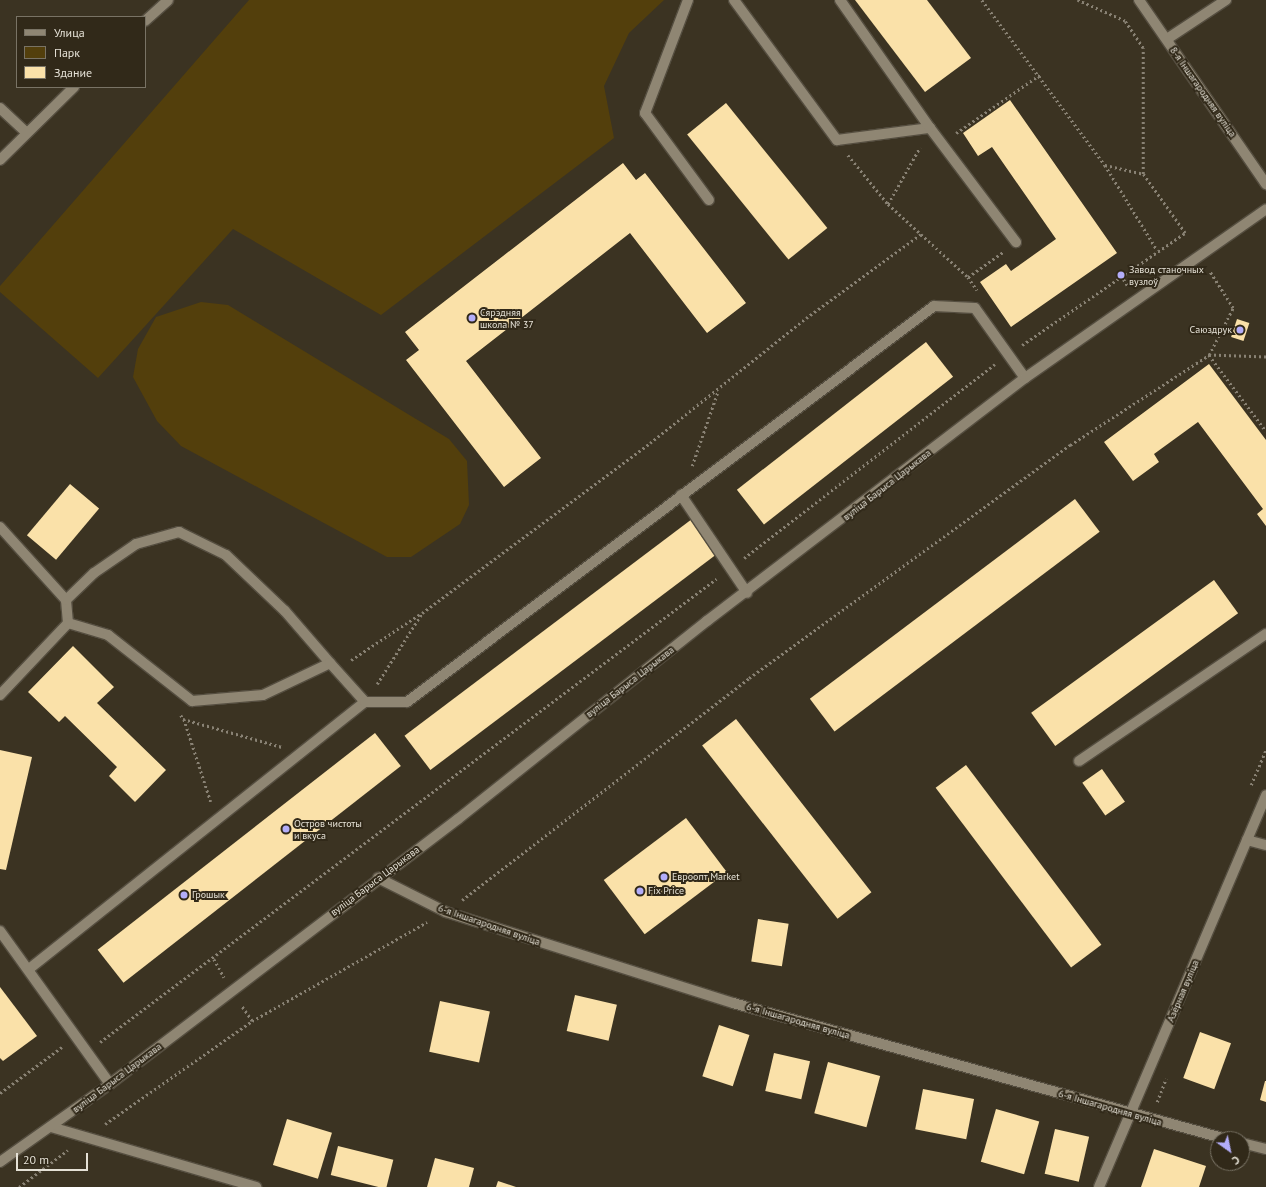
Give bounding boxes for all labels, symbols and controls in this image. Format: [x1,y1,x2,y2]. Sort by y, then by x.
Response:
legend [16,16,146,88]
text: Улица [54,25,85,40]
text: Парк [54,45,80,60]
street label: 8-я Іншагародняя вуліца [1167,45,1239,139]
text: Здание [54,65,92,80]
place label: Завод станочных вузлоў [1129,263,1204,286]
marker: Завод станочных вузлоў [1116,270,1126,280]
place label: Сярэдняя школа № 37 [480,306,534,330]
marker: Сярэдняя школа № 37 [467,313,477,323]
place label: Саюздрук [1190,324,1232,336]
marker: Саюздрук [1235,325,1245,335]
street label: вуліца Барыса Царыкава [841,447,933,523]
street label: вуліца Барыса Царыкава [584,644,676,720]
place label: Остров чистоты и вкуса [294,817,362,840]
marker: Остров чистоты и вкуса [281,824,291,834]
street label: вуліца Барыса Царыкава [328,844,422,918]
place label: Евроопт Market [672,871,740,883]
marker: Евроопт Market [659,872,669,882]
place label: Fix Price [648,885,684,897]
marker: Fix Price [635,886,645,896]
place label: Грошык [192,889,225,901]
marker: Грошык [179,890,189,900]
street label: 6-я Іншагародняя вуліца [436,902,542,948]
street label: Азёрная вуліца [1165,958,1201,1024]
street label: 6-я Іншагародняя вуліца [745,1000,851,1042]
street label: вуліца Барыса Царыкава [70,1041,164,1115]
street label: 6-я Іншагародняя вуліца [1057,1087,1163,1129]
north arrow [1210,1131,1250,1171]
scale bar [18,1145,90,1171]
text: 20 m [23,1152,49,1167]
text: С [1230,1153,1242,1168]

